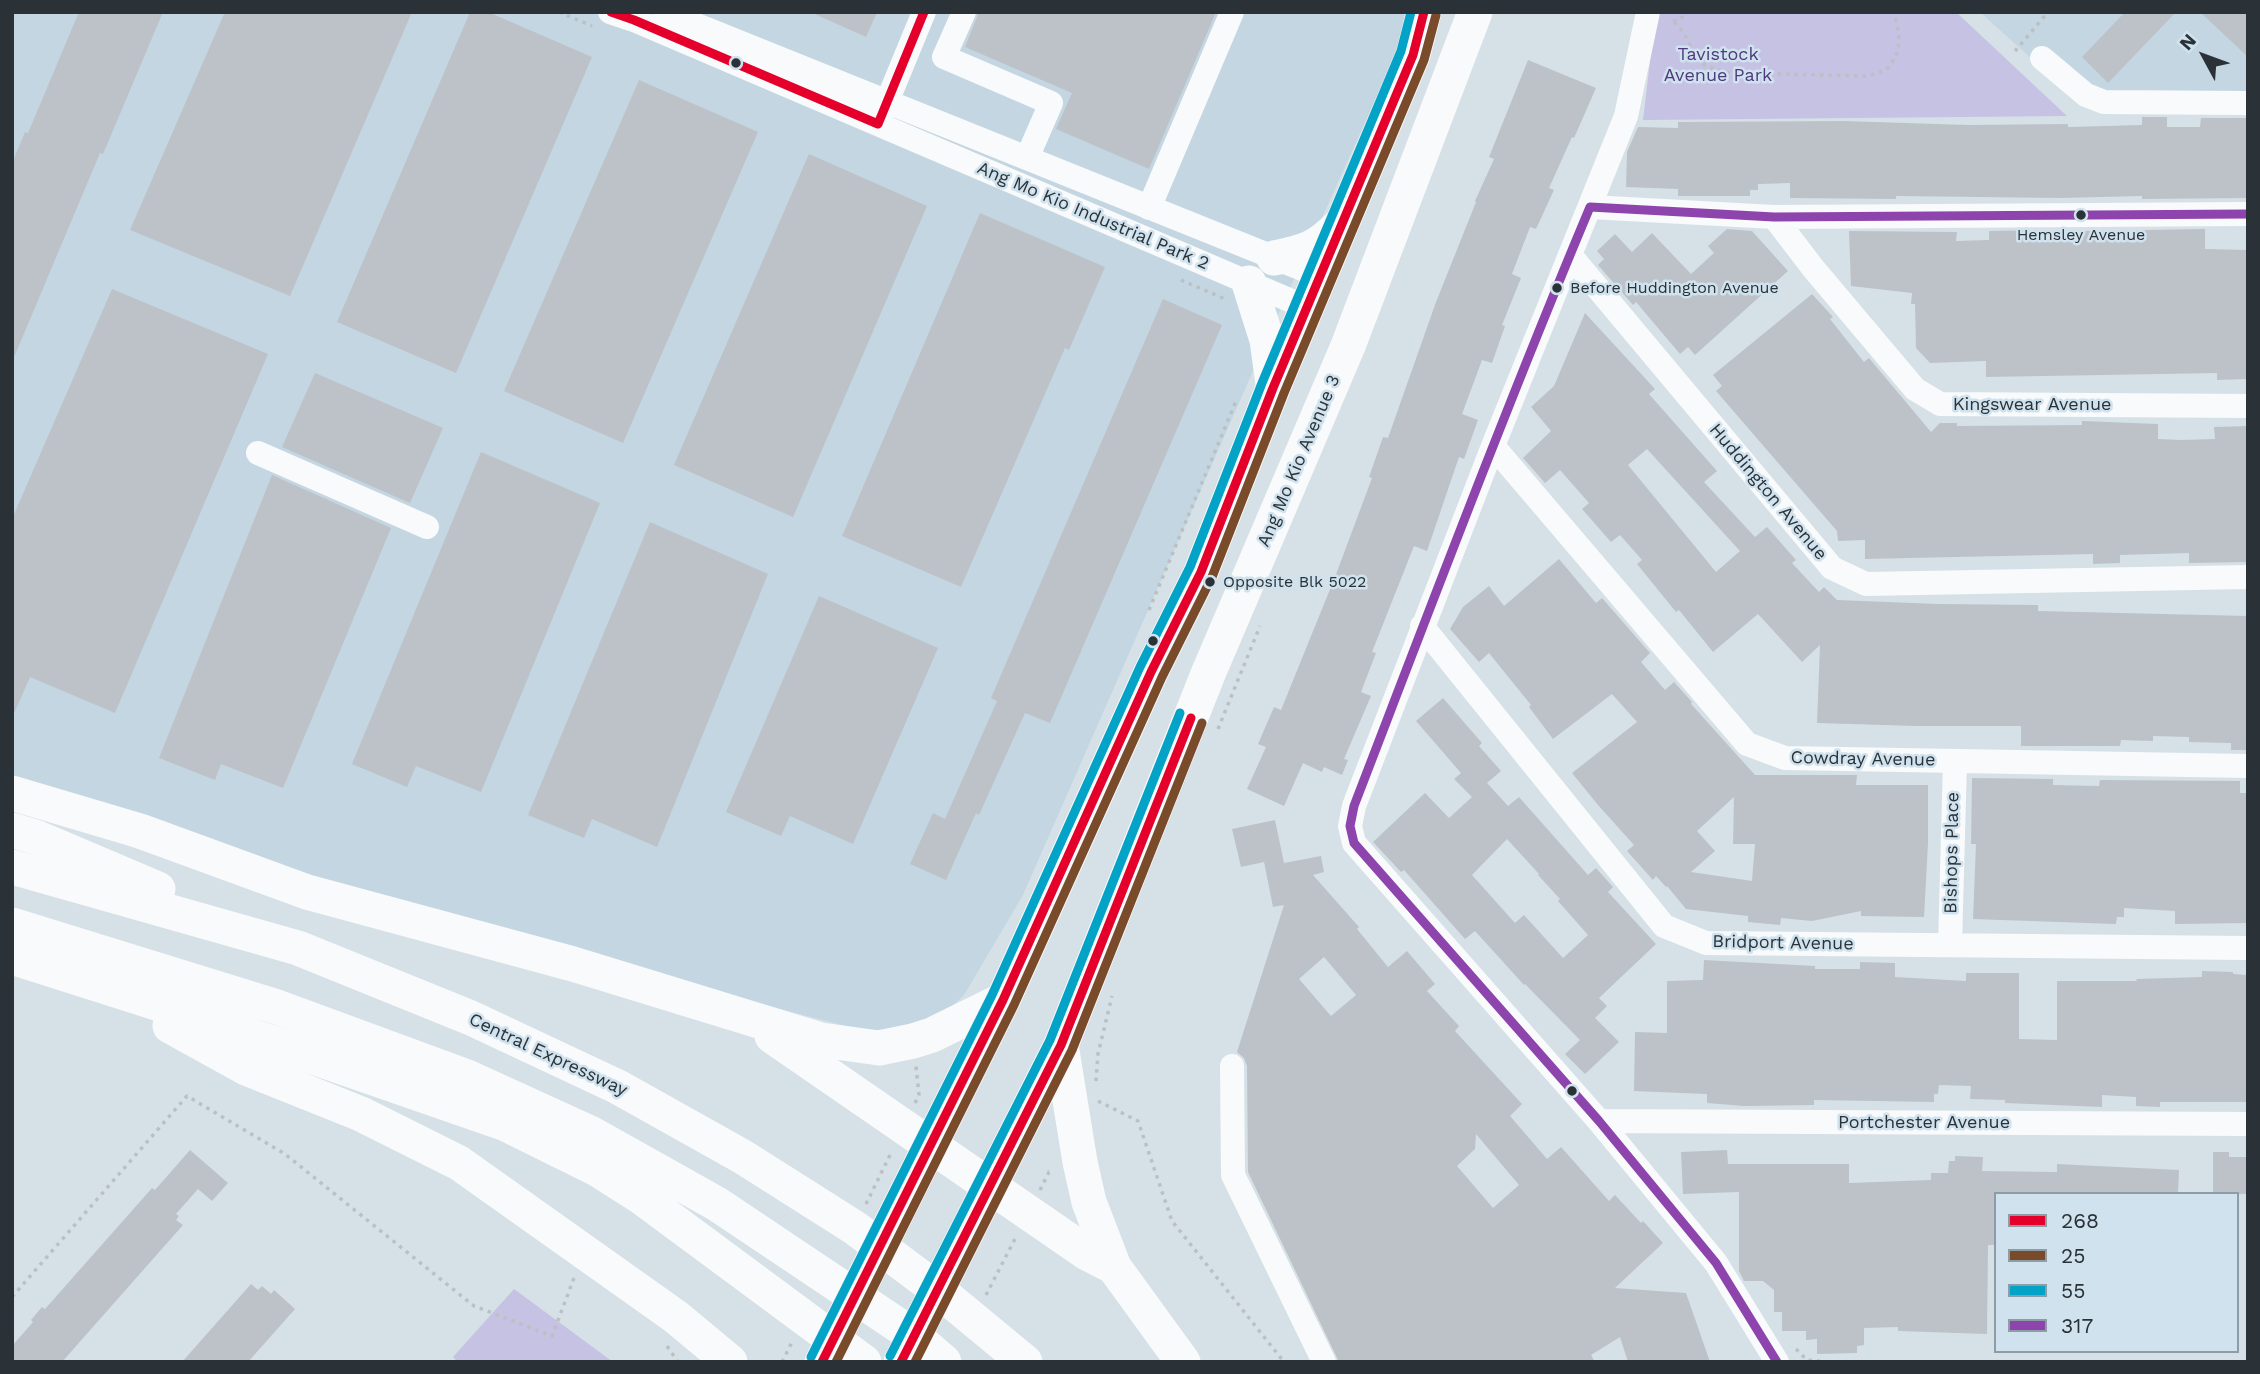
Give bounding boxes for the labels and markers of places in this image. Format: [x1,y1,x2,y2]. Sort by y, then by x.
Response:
unlabelled marker [729,56,743,70]
marker: Hemsley Avenue [2074,208,2088,222]
place label: Hemsley Avenue [2017,225,2145,245]
place label: Before Huddington Avenue [1570,278,1779,298]
marker: Before Huddington Avenue [1550,281,1564,295]
place label: Opposite Blk 5022 [1223,572,1366,592]
marker: Opposite Blk 5022 [1203,575,1217,589]
unlabelled marker [1146,634,1160,648]
unlabelled marker [1565,1084,1579,1098]

